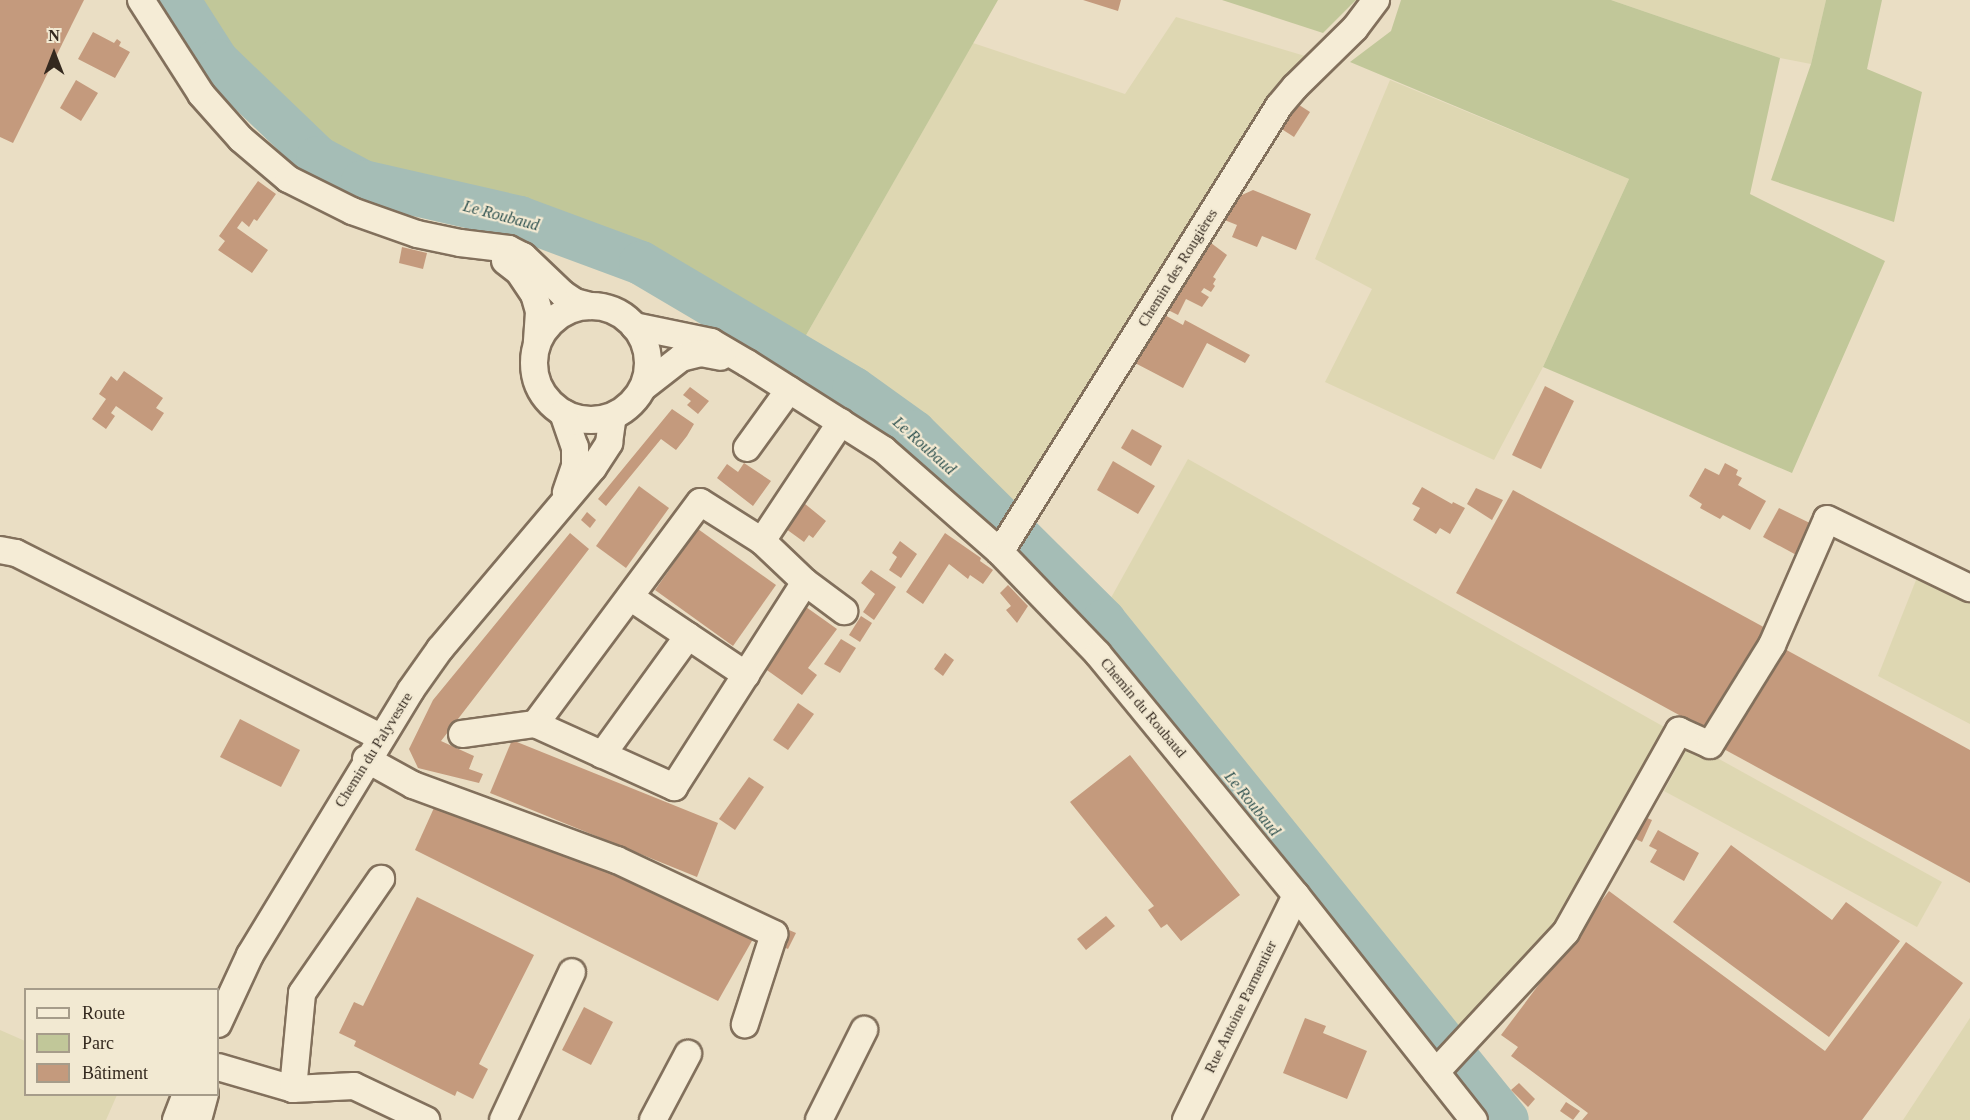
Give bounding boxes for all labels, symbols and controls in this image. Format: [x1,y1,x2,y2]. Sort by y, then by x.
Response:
north arrow [24,24,84,84]
text: N [48,27,60,44]
water label: Le Roubaud [461,197,541,235]
street label: Chemin des Rougières [1134,206,1222,330]
water label: Le Roubaud [889,413,959,479]
street label: Chemin du Roubaud [1096,655,1190,761]
street label: Chemin du Palyvestre [331,689,417,811]
water label: Le Roubaud [1220,768,1284,840]
street label: Rue Antoine Parmentier [1201,938,1281,1076]
legend [24,988,219,1096]
text: Route [82,1003,125,1023]
text: Parc [82,1033,114,1053]
text: Bâtiment [82,1063,148,1083]

